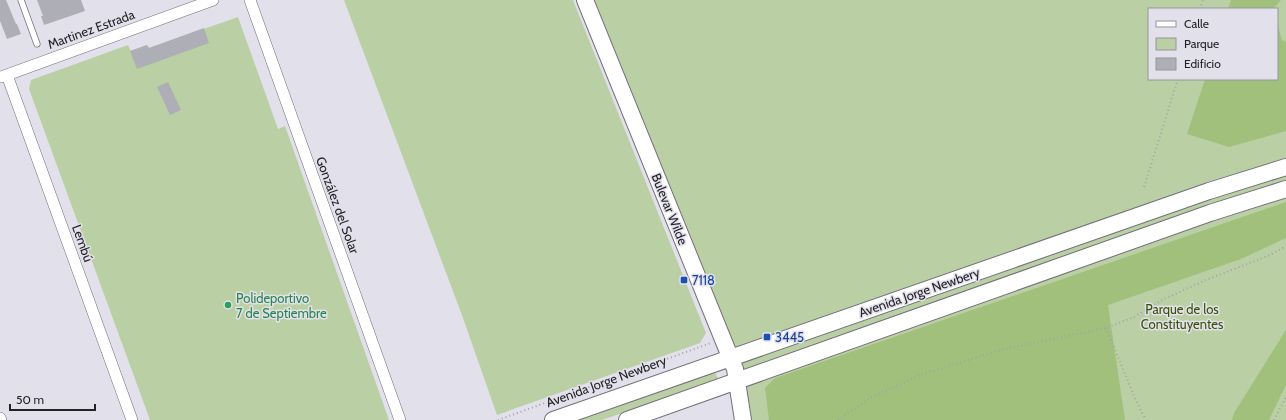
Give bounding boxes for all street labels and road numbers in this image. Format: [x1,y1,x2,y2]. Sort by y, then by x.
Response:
street label: Martinez Estrada [45,6,137,52]
street label: González del Solar [313,154,363,257]
street label: Bulevar Wilde [648,171,692,247]
street label: Lembú [69,222,97,264]
street label: Avenida Jorge Newbery [856,264,982,320]
street label: Avenida Jorge Newbery [544,352,669,410]

